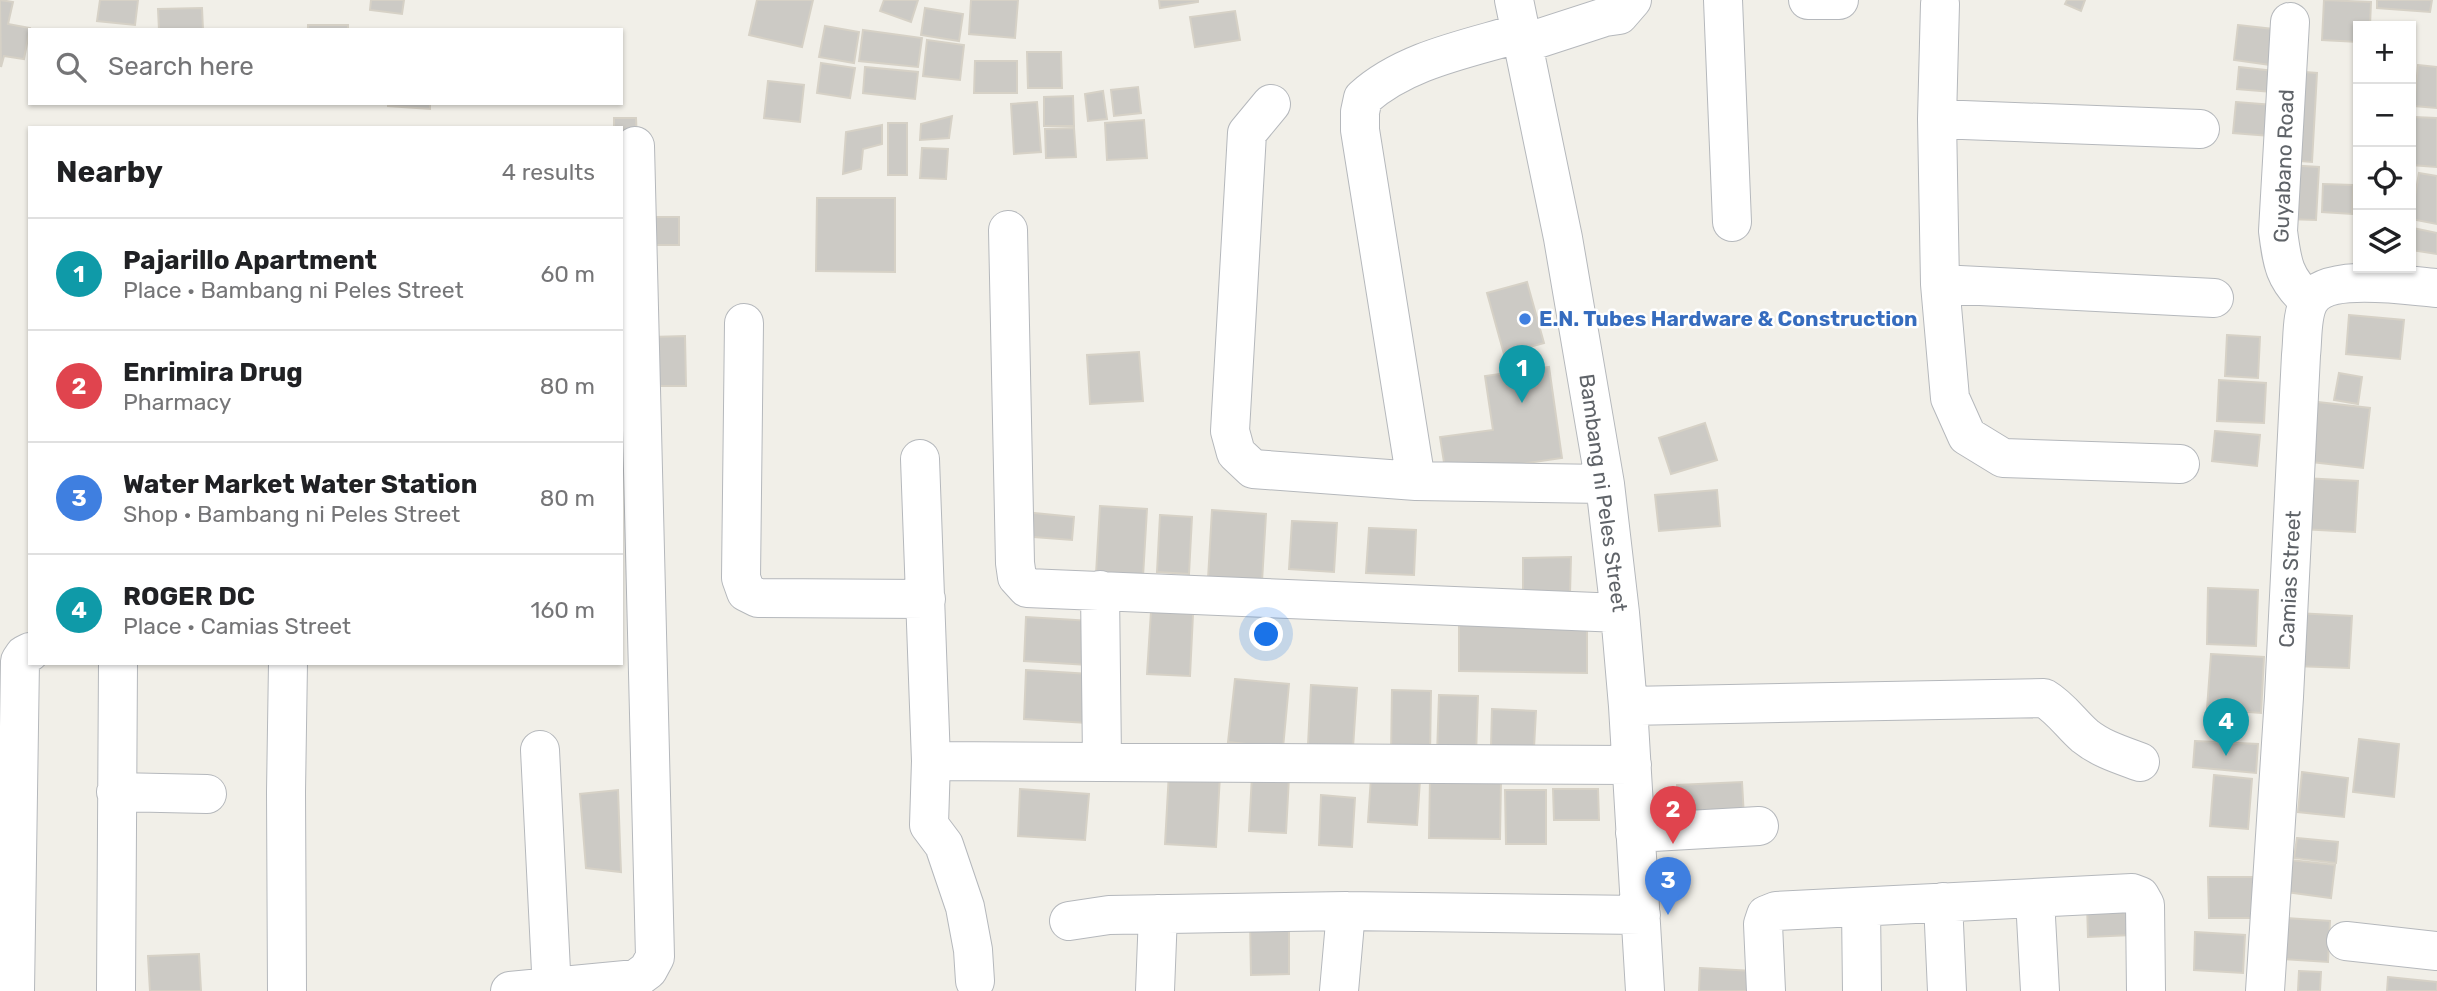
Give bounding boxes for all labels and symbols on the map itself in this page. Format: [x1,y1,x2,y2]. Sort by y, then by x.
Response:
street label: Guyabano Road [2268,89,2299,243]
place label: E.N. Tubes Hardware & Construction [1539,306,1918,331]
marker: E.N. Tubes Hardware & Construction [1517,311,1533,327]
pin: 1 [1499,345,1545,403]
street label: Bambang ni Peles Street [1574,372,1633,614]
street label: Camias Street [2273,510,2306,648]
your location [1249,617,1283,651]
pin: 4 [2203,698,2249,756]
pin: 2 [1650,786,1696,844]
pin: 3 [1645,857,1691,915]

